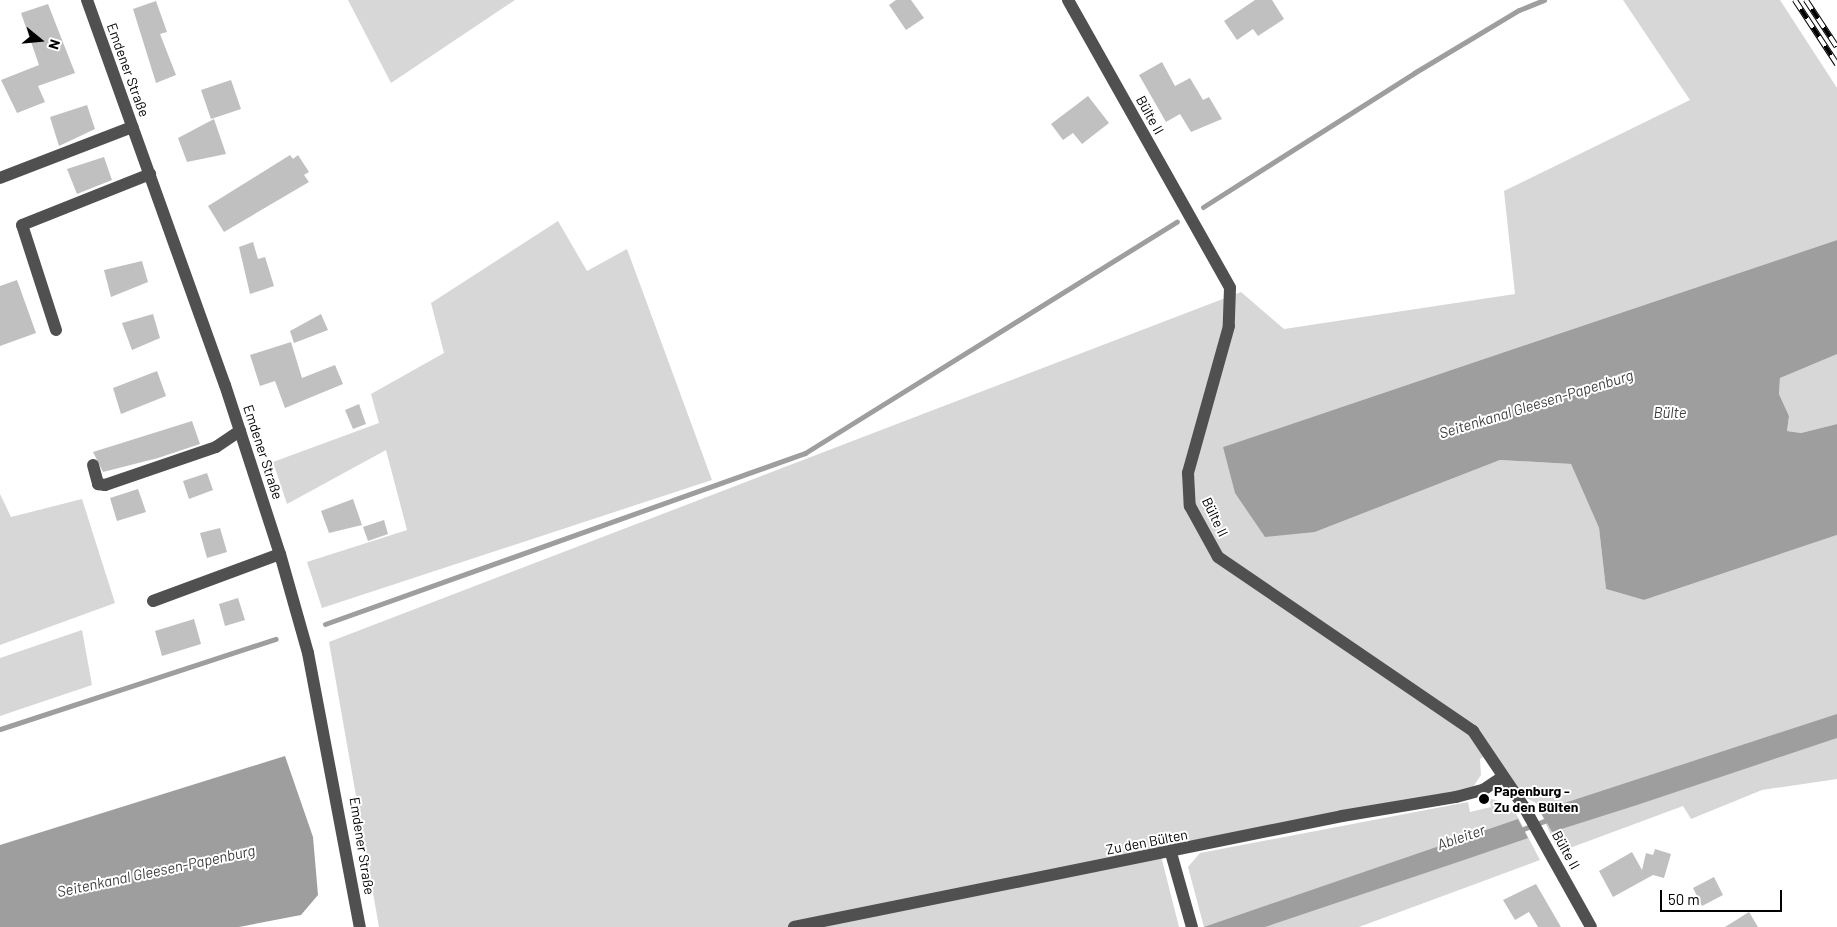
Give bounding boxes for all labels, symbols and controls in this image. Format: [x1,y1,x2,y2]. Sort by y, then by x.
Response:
north arrow [15,15,65,65]
street label: Emdener Straße [103,21,153,119]
text: N [45,38,64,51]
street label: Bülte II [1133,93,1167,137]
water label: Seitenkanal Gleesen-Papenburg [1437,366,1635,442]
street label: Emdener Straße [240,403,286,501]
water label: Bülte [1654,404,1686,422]
street label: Bülte II [1198,495,1232,539]
place label: Papenburg - Zu den Bülten [1494,783,1578,816]
marker: Papenburg - Zu den Bülten [1478,793,1490,805]
street label: Emdener Straße [346,796,378,896]
water label: Ableiter [1435,820,1487,854]
street label: Zu den Bülten [1105,826,1189,858]
street label: Bülte II [1549,828,1583,872]
water label: Seitenkanal Gleesen-Papenburg [55,841,257,901]
scale bar [1662,880,1784,912]
text: 50 m [1668,890,1700,908]

